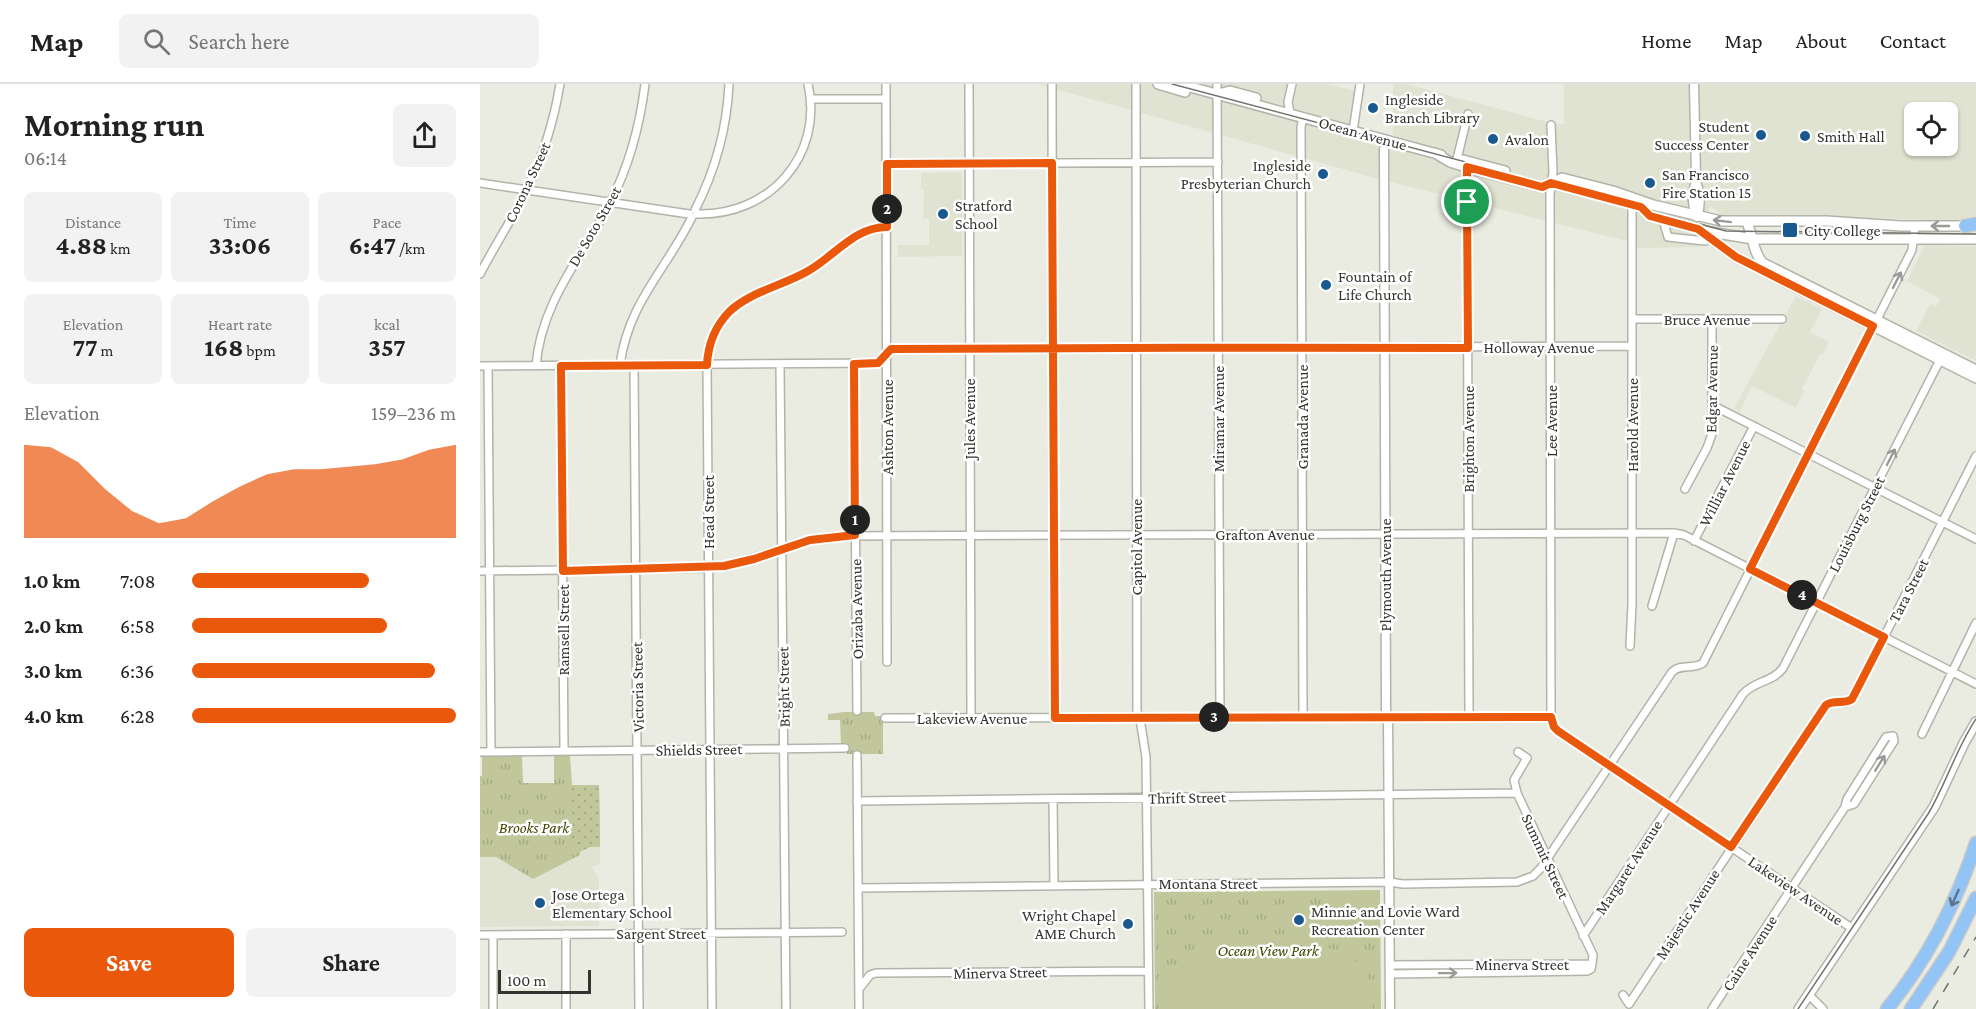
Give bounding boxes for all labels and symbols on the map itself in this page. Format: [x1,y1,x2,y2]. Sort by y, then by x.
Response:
place label: Ingleside Branch Library [1385,91,1480,127]
marker: Ingleside Branch Library [1366,101,1380,115]
street label: Ocean Avenue [1317,114,1409,153]
place label: Student Success Center [1654,118,1750,153]
marker: Student Success Center [1754,128,1768,142]
place label: Smith Hall [1817,128,1885,145]
marker: Smith Hall [1798,129,1812,143]
place label: Avalon [1505,131,1550,148]
marker: Avalon [1486,132,1500,146]
street label: Corona Street [501,139,554,225]
place label: Ingleside Presbyterian Church [1181,157,1311,193]
place label: San Francisco Fire Station 15 [1662,166,1751,201]
marker: Ingleside Presbyterian Church [1316,167,1330,181]
pin [1441,176,1492,227]
marker: San Francisco Fire Station 15 [1643,176,1657,190]
street label: De Soto Street [565,183,625,269]
pin: 2 [872,194,902,224]
place label: Stratford School [955,197,1013,232]
marker: Stratford School [936,207,950,221]
one-way arrow [1713,215,1732,226]
one-way arrow [1930,220,1950,232]
marker: City College [1781,221,1799,239]
place label: City College [1804,222,1881,240]
place label: Fountain of Life Church [1338,268,1413,303]
one-way arrow [1892,271,1903,289]
marker: Fountain of Life Church [1319,278,1333,292]
street label: Bruce Avenue [1664,311,1750,328]
street label: Holloway Avenue [1483,339,1595,357]
street label: Edgar Avenue [1702,345,1722,433]
street label: Granada Avenue [1294,365,1311,469]
street label: Miramar Avenue [1210,366,1227,472]
street label: Harold Avenue [1624,378,1641,472]
street label: Ashton Avenue [879,379,896,475]
street label: Jules Avenue [961,379,979,461]
street label: Lee Avenue [1543,385,1560,457]
street label: Brighton Avenue [1460,386,1478,492]
street label: Williar Avenue [1695,437,1753,529]
one-way arrow [1885,449,1897,466]
street label: Louisburg Street [1825,473,1889,575]
street label: Head Street [700,474,717,549]
street label: Capitol Avenue [1128,499,1146,595]
pin: 1 [840,505,870,535]
street label: Plymouth Avenue [1377,519,1395,631]
street label: Grafton Avenue [1215,526,1315,543]
street label: Tara Street [1885,555,1932,625]
street label: Orizaba Avenue [847,559,866,659]
pin: 4 [1787,580,1817,610]
street label: Ramsell Street [555,584,572,676]
street label: Victoria Street [628,641,647,732]
street label: Bright Street [774,646,794,728]
pin: 3 [1199,702,1229,732]
street label: Lakeview Avenue [917,710,1027,727]
street label: Shields Street [656,740,743,759]
one-way arrow [1875,755,1887,772]
street label: Thrift Street [1148,788,1227,807]
street label: Summit Street [1518,811,1573,902]
street label: Margaret Avenue [1592,817,1666,918]
park label: Brooks Park [499,819,570,836]
street label: Lakeview Avenue [1745,852,1846,928]
street label: Majestic Avenue [1652,866,1724,963]
street label: Montana Street [1159,875,1258,892]
place label: Jose Ortega Elementary School [550,886,672,922]
one-way arrow [1949,888,1961,906]
marker: Jose Ortega Elementary School [533,896,547,910]
place label: Minnie and Lovie Ward Recreation Center [1311,903,1461,938]
place label: Wright Chapel AME Church [1022,907,1116,942]
street label: Caine Avenue [1719,912,1780,994]
marker: Minnie and Lovie Ward Recreation Center [1292,913,1306,927]
marker: Wright Chapel AME Church [1121,917,1135,931]
street label: Sargent Street [616,925,706,943]
park label: Ocean View Park [1217,942,1320,959]
street label: Minerva Street [1475,956,1570,973]
street label: Minerva Street [953,963,1048,982]
scale bar [498,967,591,994]
one-way arrow [1438,967,1458,979]

